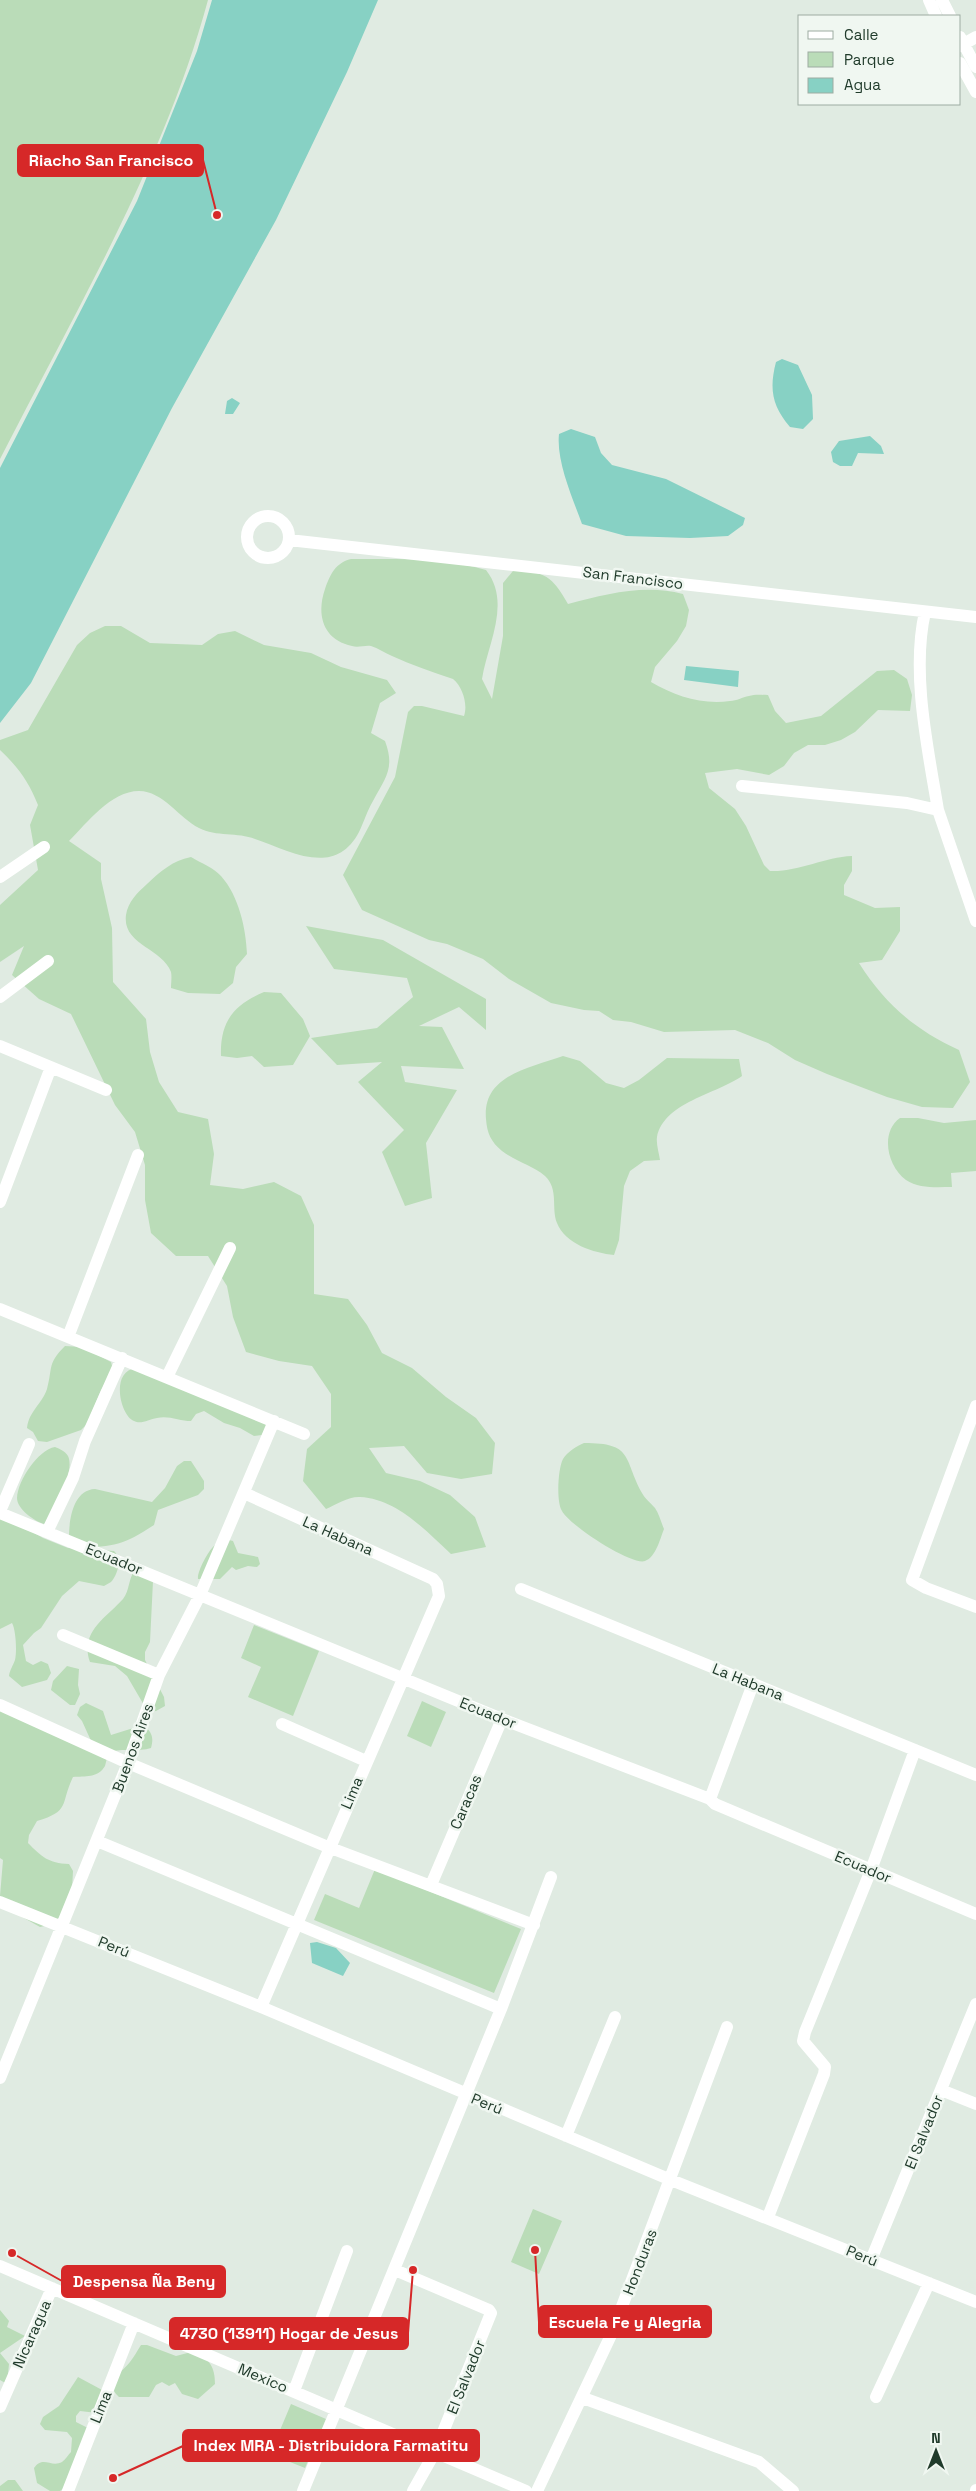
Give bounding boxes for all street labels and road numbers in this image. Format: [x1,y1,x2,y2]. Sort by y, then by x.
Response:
street label: San Francisco [582,562,684,593]
street label: La Habana [300,1512,377,1560]
street label: Ecuador [83,1539,146,1579]
street label: La Habana [710,1659,787,1705]
street label: Ecuador [457,1693,520,1733]
street label: Buenos Aires [108,1701,157,1795]
street label: Caracas [446,1772,486,1832]
street label: Lima [336,1773,367,1812]
street label: Ecuador [832,1846,895,1887]
street label: Perú [96,1932,133,1961]
street label: Perú [469,2089,506,2118]
street label: El Salvador [900,2092,947,2172]
street label: Honduras [618,2226,661,2297]
street label: Perú [844,2241,881,2270]
street label: Nicaragua [8,2296,55,2371]
street label: El Salvador [442,2337,489,2417]
street label: Mexico [235,2359,291,2396]
street label: Lima [85,2387,116,2426]

